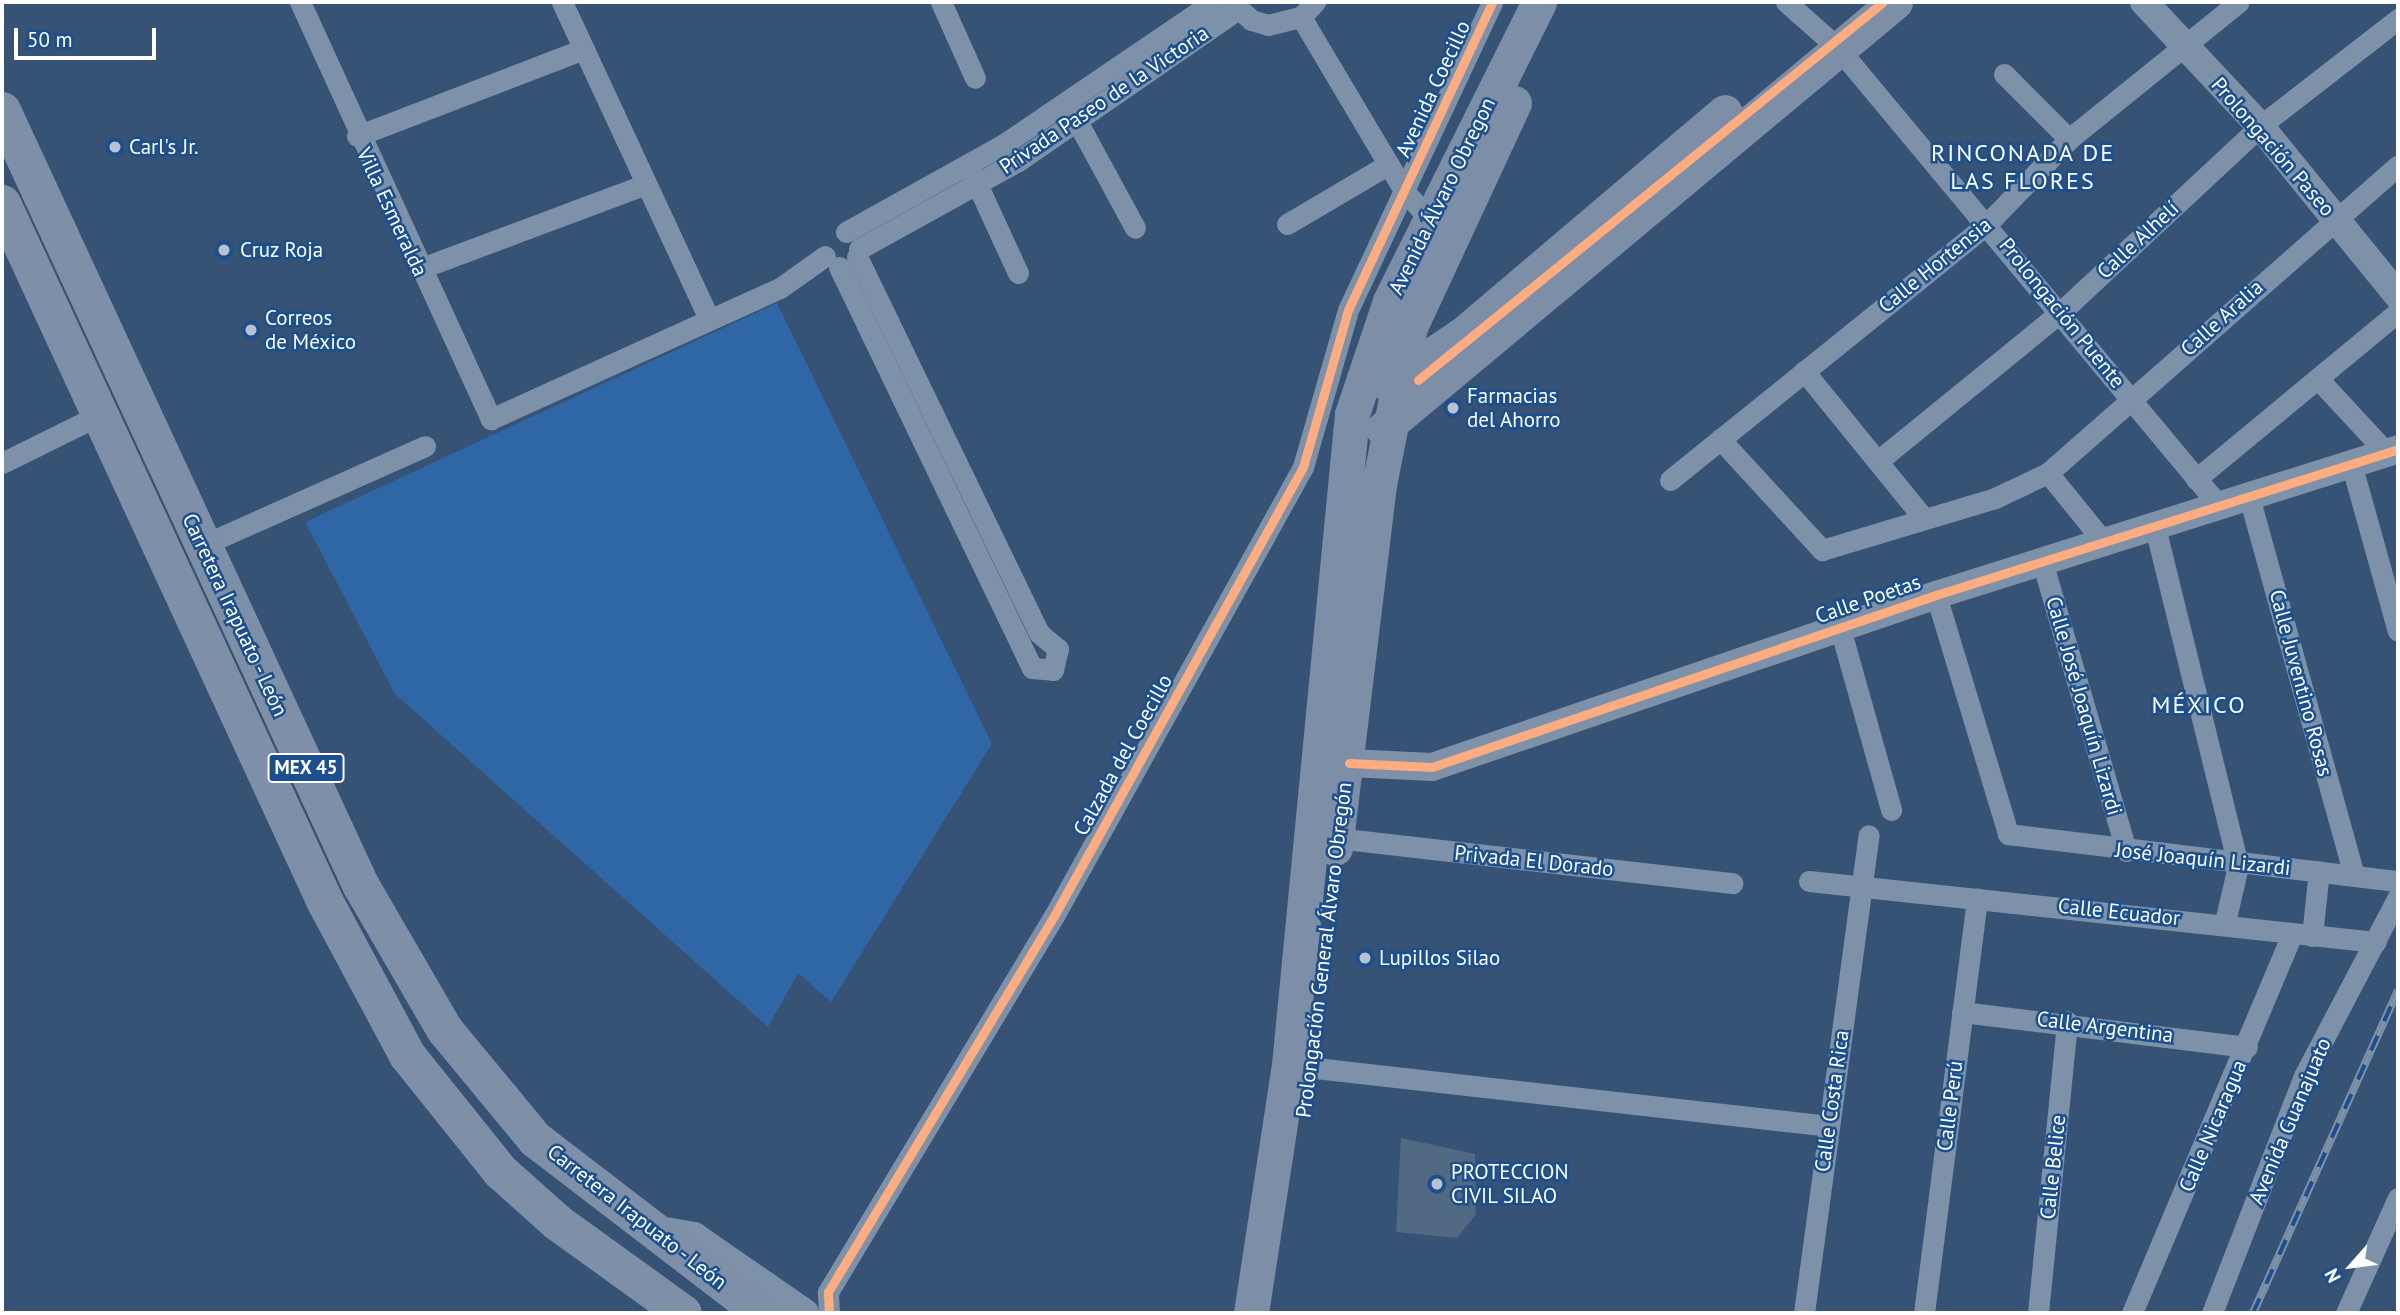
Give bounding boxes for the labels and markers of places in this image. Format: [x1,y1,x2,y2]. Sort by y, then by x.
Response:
place label: Carl's Jr. [129,134,199,160]
marker: Carl's Jr. [107,139,123,155]
place label: Cruz Roja [240,237,324,263]
marker: Cruz Roja [214,240,234,260]
place label: Correos de México [265,305,356,355]
marker: Correos de México [243,322,259,338]
place label: Farmacias del Ahorro [1467,383,1561,433]
marker: Farmacias del Ahorro [1445,400,1461,416]
place label: Lupillos Silao [1379,945,1500,971]
marker: Lupillos Silao [1357,950,1373,966]
place label: PROTECCION CIVIL SILAO [1451,1159,1569,1209]
marker: PROTECCION CIVIL SILAO [1429,1176,1445,1192]

